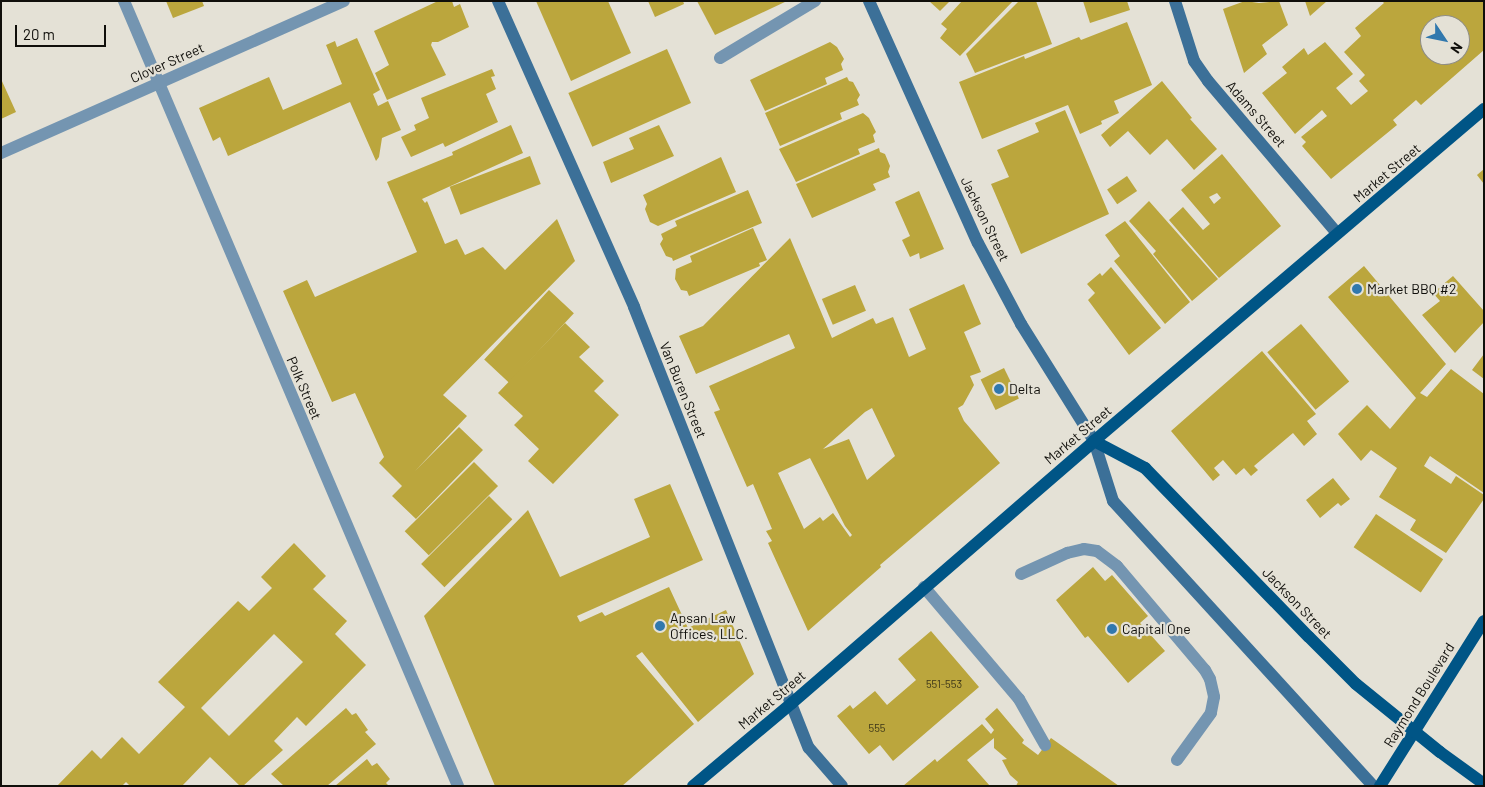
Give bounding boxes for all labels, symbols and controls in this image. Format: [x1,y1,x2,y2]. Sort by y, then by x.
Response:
scale bar [18,15,109,47]
north arrow [1420,15,1470,65]
text: 20 m [23,25,55,43]
street label: Clover Street [127,39,207,87]
text: N [1447,39,1467,57]
street label: Adams Street [1223,77,1289,151]
street label: Market Street [1350,140,1424,206]
street label: Jackson Street [957,174,1013,264]
place label: Market BBQ #2 [1367,281,1456,297]
marker: Market BBQ #2 [1351,283,1363,295]
street label: Van Buren Street [656,339,710,441]
street label: Polk Street [283,354,325,422]
place label: Delta [1009,381,1041,397]
marker: Delta [993,383,1005,395]
street label: Market Street [1041,402,1115,468]
street label: Jackson Street [1259,564,1335,642]
place label: Apsan Law Offices, LLC. [670,610,748,642]
marker: Apsan Law Offices, LLC. [654,620,666,632]
place label: Capital One [1122,621,1191,637]
marker: Capital One [1106,623,1118,635]
street label: Raymond Boulevard [1380,640,1458,750]
street label: Market Street [735,667,809,733]
house number: 551-553 [926,677,962,691]
house number: 555 [869,721,885,735]

